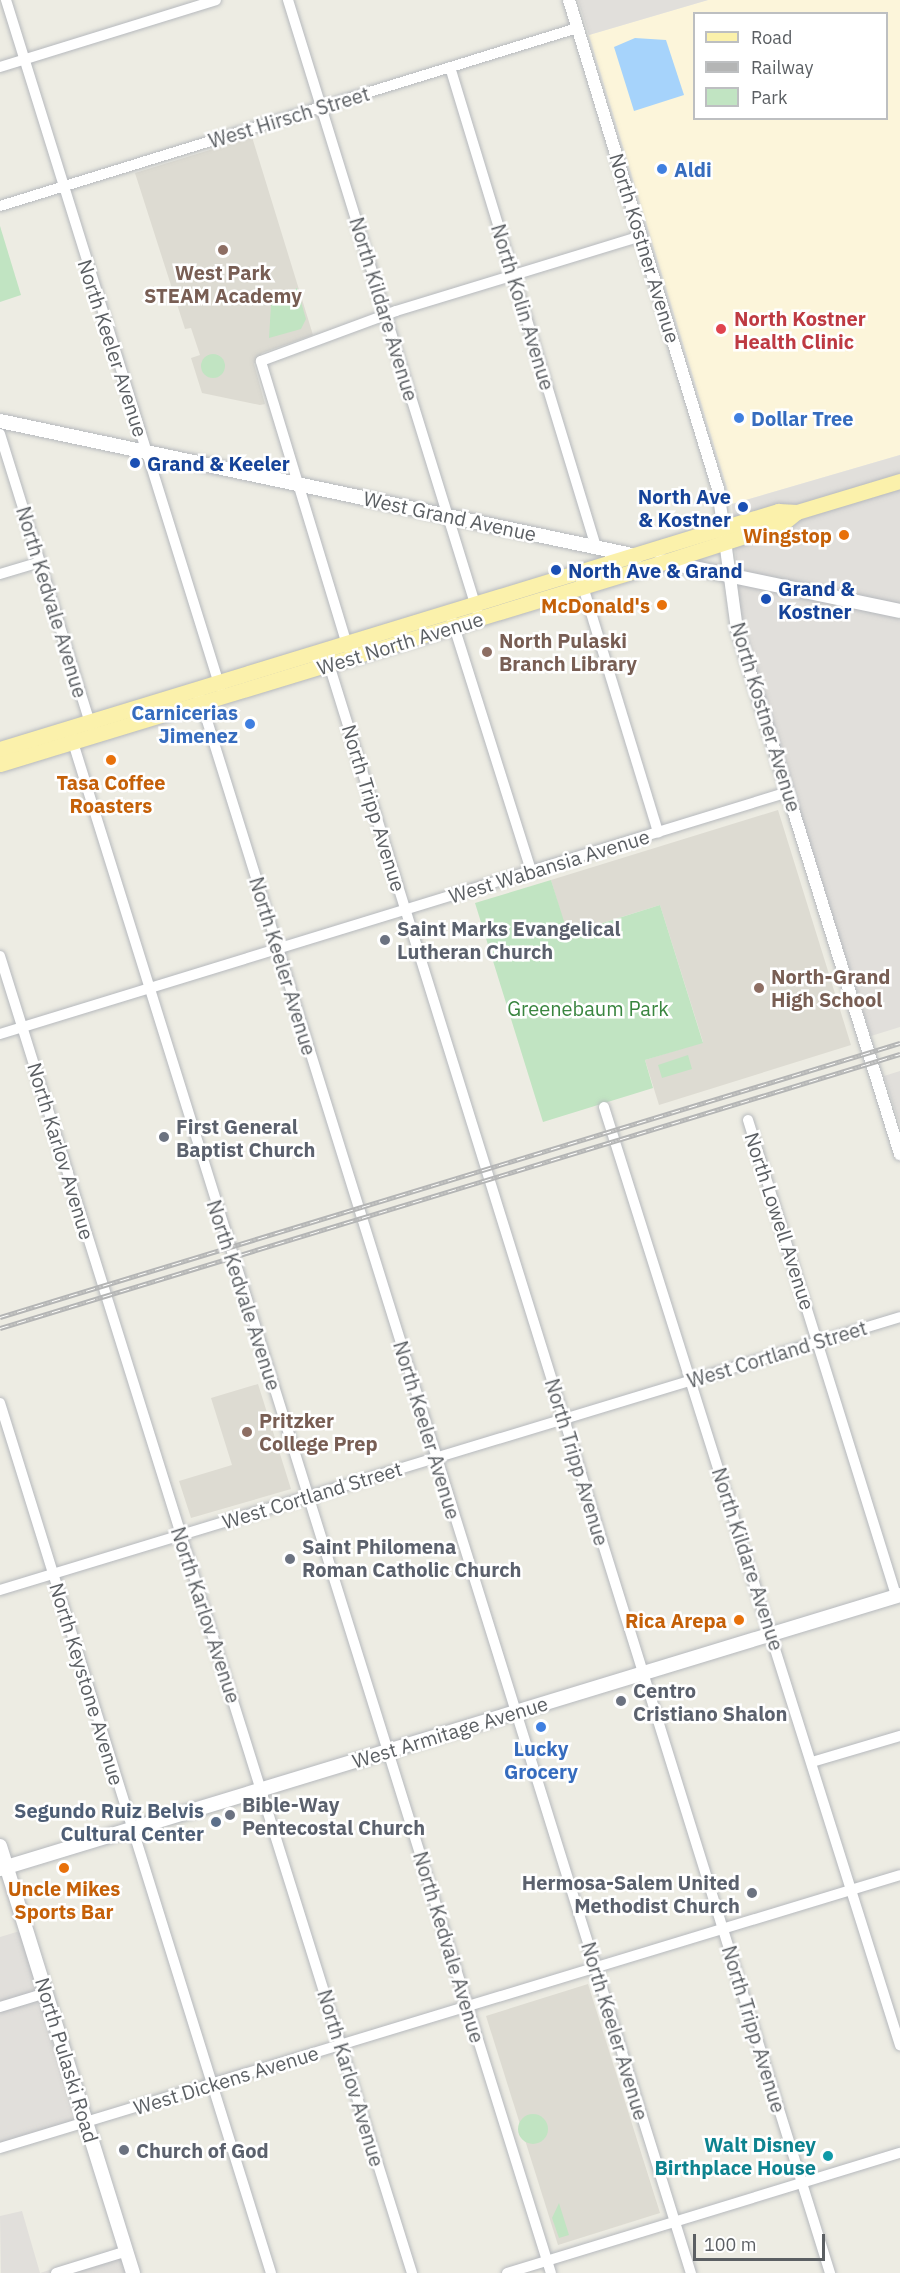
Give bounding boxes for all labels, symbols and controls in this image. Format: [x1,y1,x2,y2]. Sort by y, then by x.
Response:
legend [693,12,888,120]
text: Road [751,26,792,49]
text: Railway [751,56,813,79]
street label: West Hirsch Street [206,81,372,153]
text: Park [751,86,787,109]
street label: North Kostner Avenue [605,150,685,346]
place label: Aldi [674,157,712,181]
marker: Aldi [655,162,669,176]
street label: North Kildare Avenue [345,214,423,404]
street label: North Kolin Avenue [486,221,560,393]
marker: West Park STEAM Academy [216,243,230,257]
street label: North Keeler Avenue [73,256,153,440]
place label: West Park STEAM Academy [144,260,302,307]
place label: North Kostner Health Clinic [734,306,866,353]
marker: North Kostner Health Clinic [712,320,730,338]
place label: Dollar Tree [751,406,854,430]
marker: Dollar Tree [732,411,746,425]
place label: Grand & Keeler [147,451,290,475]
marker: Grand & Keeler [128,456,142,470]
place label: North Ave & Kostner [638,484,731,531]
street label: West Grand Avenue [361,486,539,546]
marker: North Ave & Kostner [736,500,750,514]
street label: North Kedvale Avenue [11,503,93,701]
place label: Wingstop [743,523,832,547]
marker: Wingstop [837,528,851,542]
place label: North Ave & Grand [568,558,743,582]
marker: North Ave & Grand [549,563,563,577]
place label: Grand & Kostner [778,576,855,623]
marker: Grand & Kostner [759,592,773,606]
place label: McDonald's [541,593,650,617]
marker: McDonald's [655,598,669,612]
street label: West North Avenue [314,606,486,680]
street label: North Kostner Avenue [726,619,806,815]
place label: North Pulaski Branch Library [499,628,637,675]
marker: North Pulaski Branch Library [480,645,494,659]
place label: Carnicerias Jimenez [131,700,238,747]
marker: Carnicerias Jimenez [243,717,257,731]
street label: North Tripp Avenue [337,722,411,894]
marker: Tasa Coffee Roasters [104,753,118,767]
place label: Tasa Coffee Roasters [57,770,165,817]
street label: West Wabansia Avenue [446,824,652,908]
street label: North Keeler Avenue [244,874,322,1058]
place label: Saint Marks Evangelical Lutheran Church [397,916,621,963]
marker: Saint Marks Evangelical Lutheran Church [378,933,392,947]
place label: North-Grand High School [771,964,890,1011]
marker: North-Grand High School [752,981,766,995]
park label: Greenebaum Park [507,996,669,1020]
street label: North Karlov Avenue [23,1059,99,1243]
place label: First General Baptist Church [176,1114,316,1161]
street label: North Lowell Avenue [740,1129,820,1313]
marker: First General Baptist Church [157,1130,171,1144]
street label: North Kedvale Avenue [202,1197,286,1393]
street label: West Cortland Street [684,1315,870,1393]
street label: North Keeler Avenue [388,1338,466,1522]
street label: North Tripp Avenue [540,1376,614,1548]
place label: Pritzker College Prep [259,1408,378,1455]
marker: Pritzker College Prep [240,1425,254,1439]
street label: West Cortland Street [219,1456,405,1534]
street label: North Kildare Avenue [707,1464,789,1654]
street label: North Karlov Avenue [166,1524,246,1706]
place label: Saint Philomena Roman Catholic Church [302,1535,521,1582]
marker: Saint Philomena Roman Catholic Church [283,1552,297,1566]
street label: North Keystone Avenue [45,1580,129,1788]
place label: Rica Arepa [625,1608,727,1632]
marker: Rica Arepa [732,1613,746,1627]
place label: Centro Cristiano Shalon [633,1678,787,1725]
street label: West Armitage Avenue [349,1691,551,1773]
marker: Centro Cristiano Shalon [614,1694,628,1708]
marker: Lucky Grocery [534,1720,548,1734]
place label: Lucky Grocery [504,1736,578,1783]
place label: Bible-Way Pentecostal Church [242,1792,425,1839]
place label: Segundo Ruiz Belvis Cultural Center [14,1798,204,1845]
marker: Bible-Way Pentecostal Church [223,1808,237,1822]
marker: Segundo Ruiz Belvis Cultural Center [209,1815,223,1829]
street label: North Kedvale Avenue [408,1848,490,2046]
marker: Uncle Mikes Sports Bar [57,1861,71,1875]
place label: Hermosa-Salem United Methodist Church [522,1870,740,1917]
place label: Uncle Mikes Sports Bar [8,1877,120,1924]
marker: Hermosa-Salem United Methodist Church [745,1886,759,1900]
street label: North Keeler Avenue [576,1939,654,2123]
street label: North Tripp Avenue [717,1943,791,2115]
street label: North Pulaski Road [30,1975,104,2145]
street label: North Karlov Avenue [313,1986,389,2170]
street label: West Dickens Avenue [131,2040,321,2120]
place label: Walt Disney Birthplace House [654,2132,816,2179]
place label: Church of God [136,2138,269,2162]
marker: Church of God [117,2143,131,2157]
marker: Walt Disney Birthplace House [821,2149,835,2163]
scale bar [696,2222,828,2260]
text: 100 m [704,2233,756,2256]

